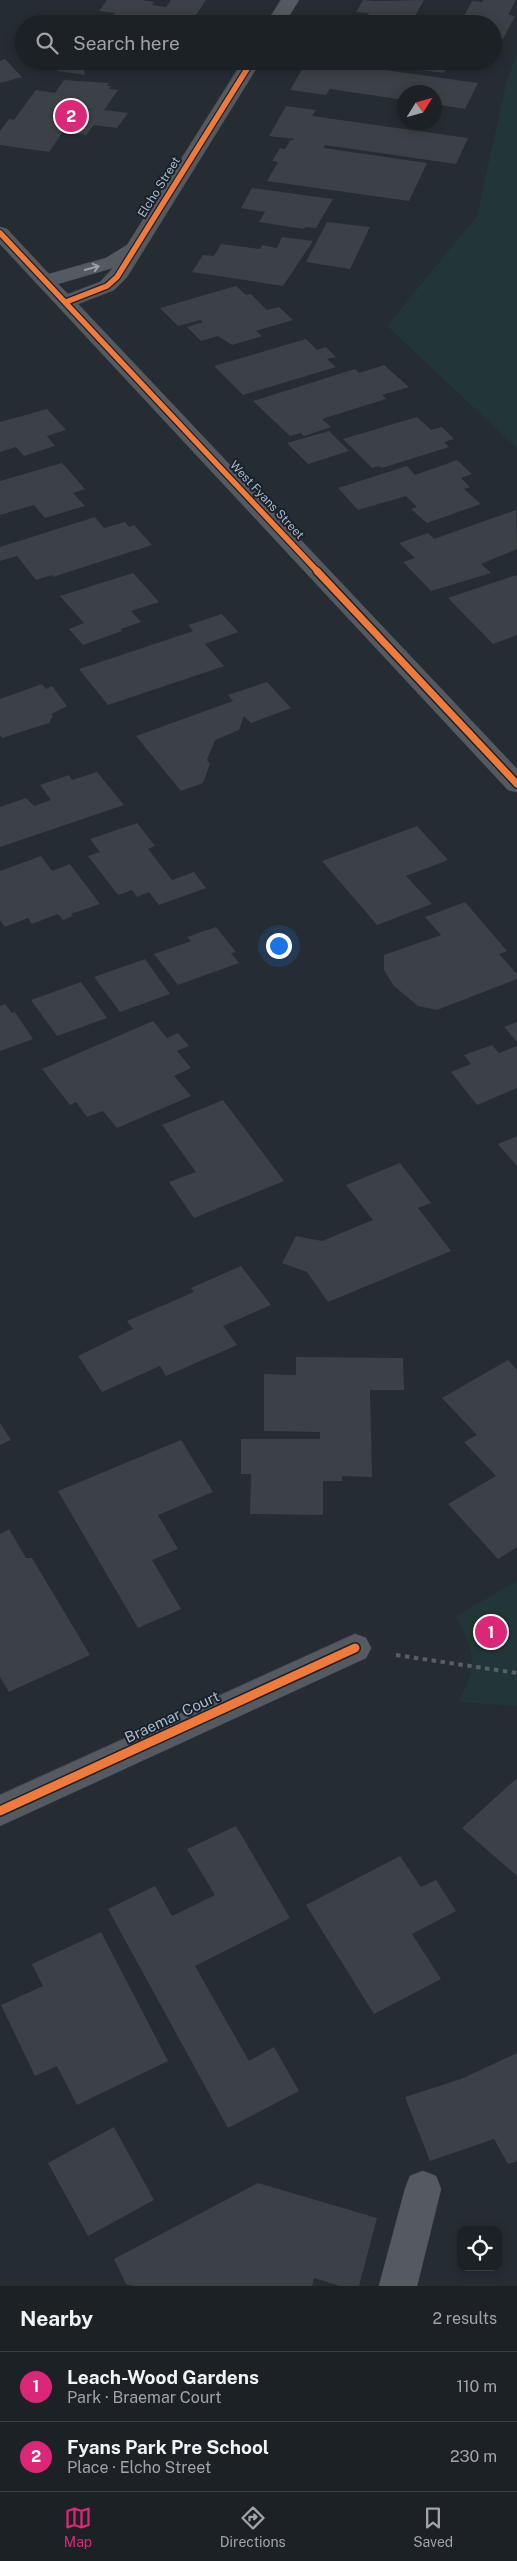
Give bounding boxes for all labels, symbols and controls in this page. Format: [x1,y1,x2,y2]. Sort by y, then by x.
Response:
search box [15,15,502,70]
icon: search [33,29,61,57]
text: Search here [73,32,180,54]
north arrow [397,85,442,130]
pin: 2 [55,97,87,135]
street label: Elcho Street [135,154,183,220]
one-way arrow [84,263,100,273]
street label: West Fyans Street [227,458,307,542]
your location [266,933,292,959]
pin: 1 [475,1613,507,1651]
street label: Braemar Court [122,1687,222,1746]
map controls [457,2226,502,2271]
button: locate [457,2226,502,2271]
text: Nearby [20,2306,93,2331]
text: 2 results [432,2309,497,2328]
text: Leach-Wood Gardens [67,2366,259,2388]
text: 1 [33,2377,39,2396]
text: 110 m [456,2377,497,2396]
text: Park · Braemar Court [67,2388,222,2407]
text: Fyans Park Pre School [67,2436,269,2458]
text: 2 [31,2447,41,2466]
text: 230 m [450,2447,497,2466]
text: Place · Elcho Street [67,2458,211,2477]
tab: Map [64,2504,92,2550]
tab: Directions [220,2504,286,2550]
tab: Saved [413,2504,453,2550]

